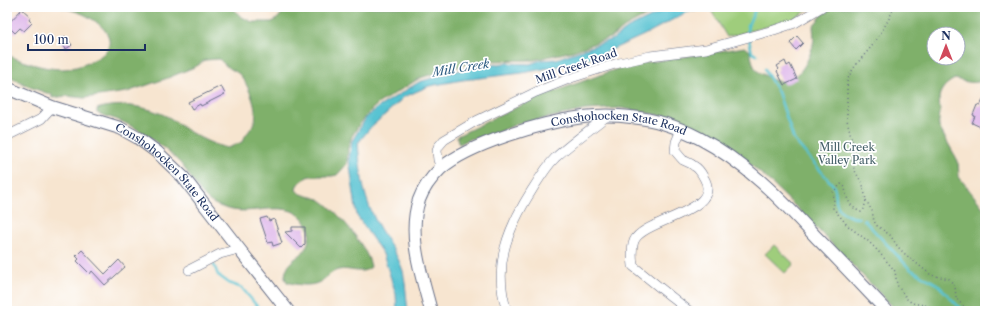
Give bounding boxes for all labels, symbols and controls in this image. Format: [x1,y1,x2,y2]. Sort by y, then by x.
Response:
scale bar [28,26,145,52]
north arrow [926,26,966,66]
text: N [941,29,951,43]
text: 100 m [34,32,69,47]
street label: Mill Creek Road [533,45,619,87]
water label: Mill Creek [429,55,491,80]
street label: Conshohocken State Road [549,108,689,138]
street label: Conshohocken State Road [113,120,222,224]
park label: Mill Creek Valley Park [817,140,877,167]

